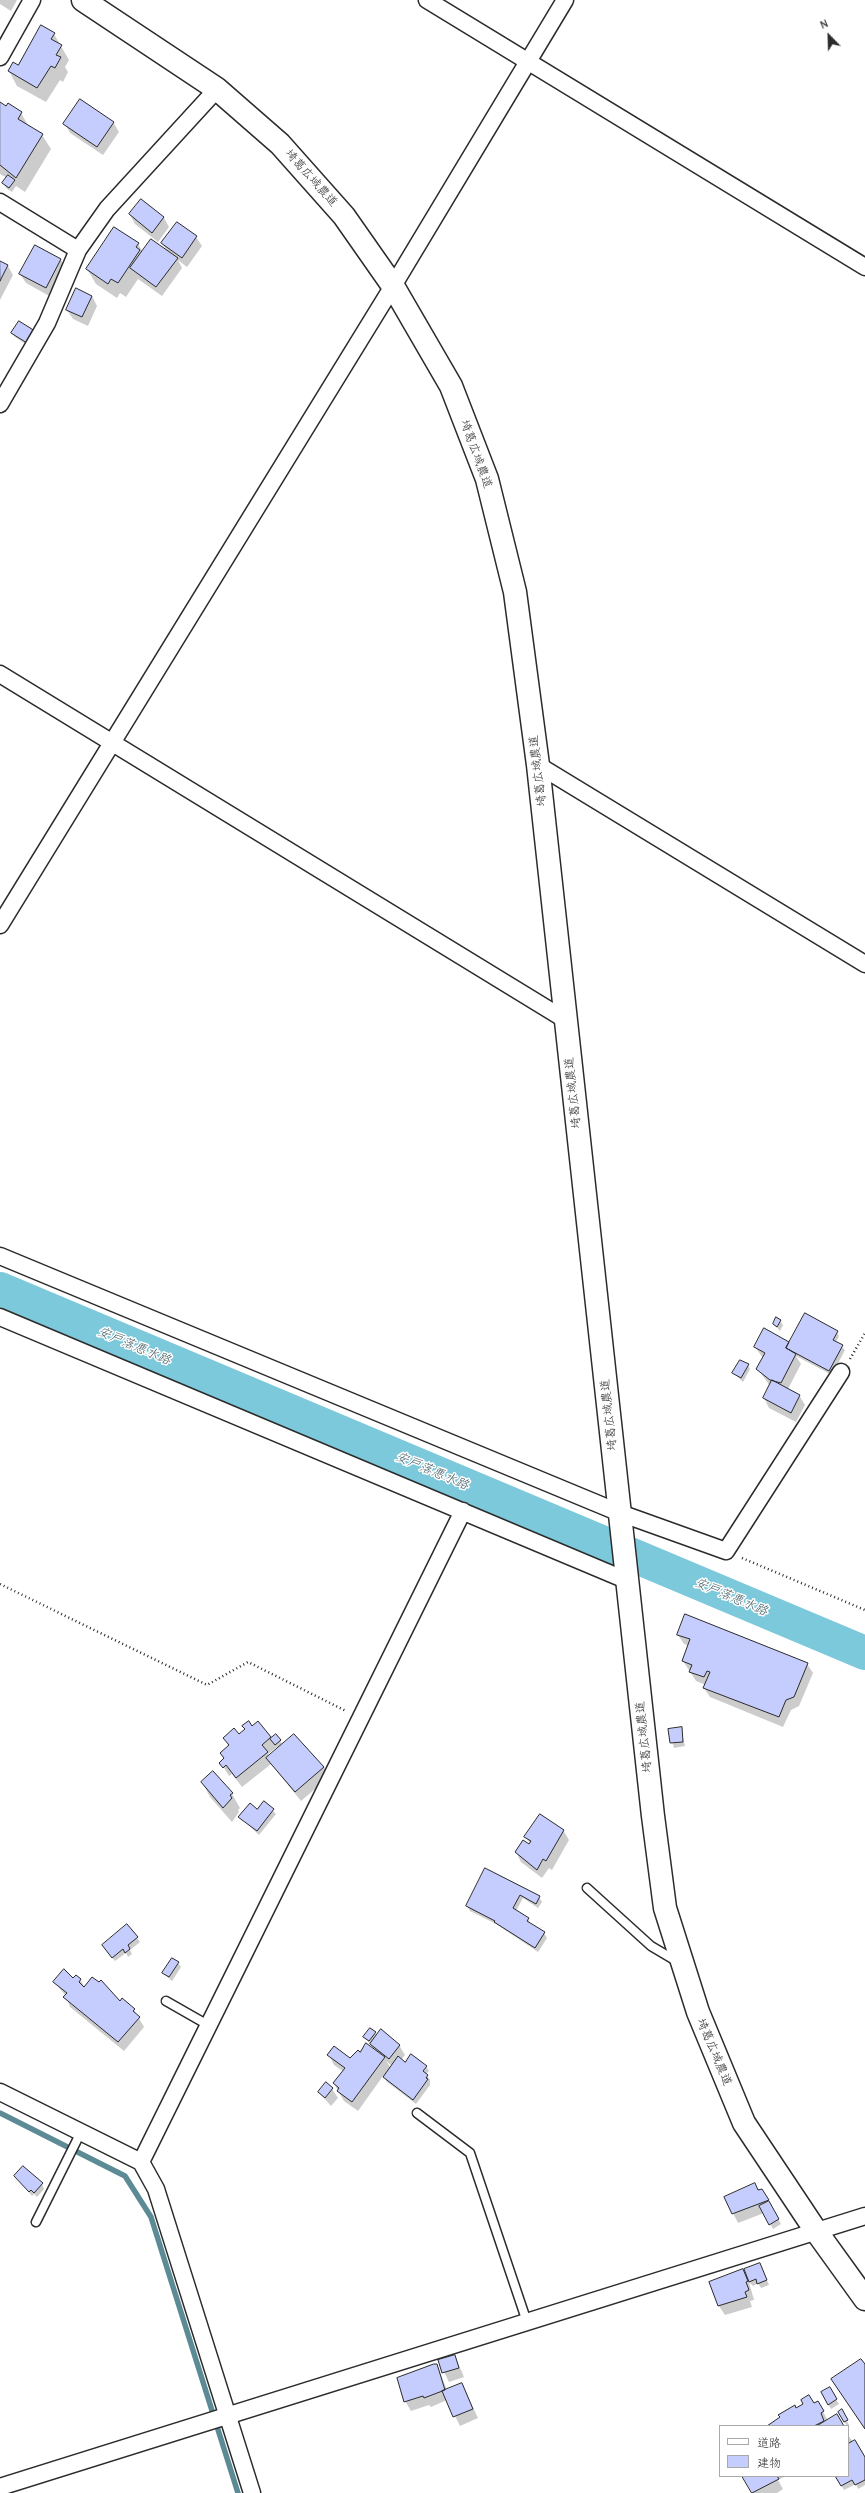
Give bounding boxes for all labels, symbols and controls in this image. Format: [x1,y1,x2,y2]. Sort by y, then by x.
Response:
north arrow [809,16,849,56]
text: N [818,17,830,32]
street label: 埼葛広域農道 [282,146,340,210]
street label: 埼葛広域農道 [457,418,495,490]
street label: 埼葛広域農道 [526,734,550,808]
street label: 埼葛広域農道 [562,1056,584,1130]
water label: 安戸落悪水路 [95,1324,173,1368]
street label: 埼葛広域農道 [598,1378,620,1452]
water label: 安戸落悪水路 [393,1449,471,1493]
water label: 安戸落悪水路 [692,1575,770,1619]
street label: 埼葛広域農道 [633,1700,655,1774]
street label: 埼葛広域農道 [693,2016,735,2088]
legend [719,2425,849,2477]
text: 道路 [757,2436,781,2450]
text: 建物 [757,2456,781,2470]

